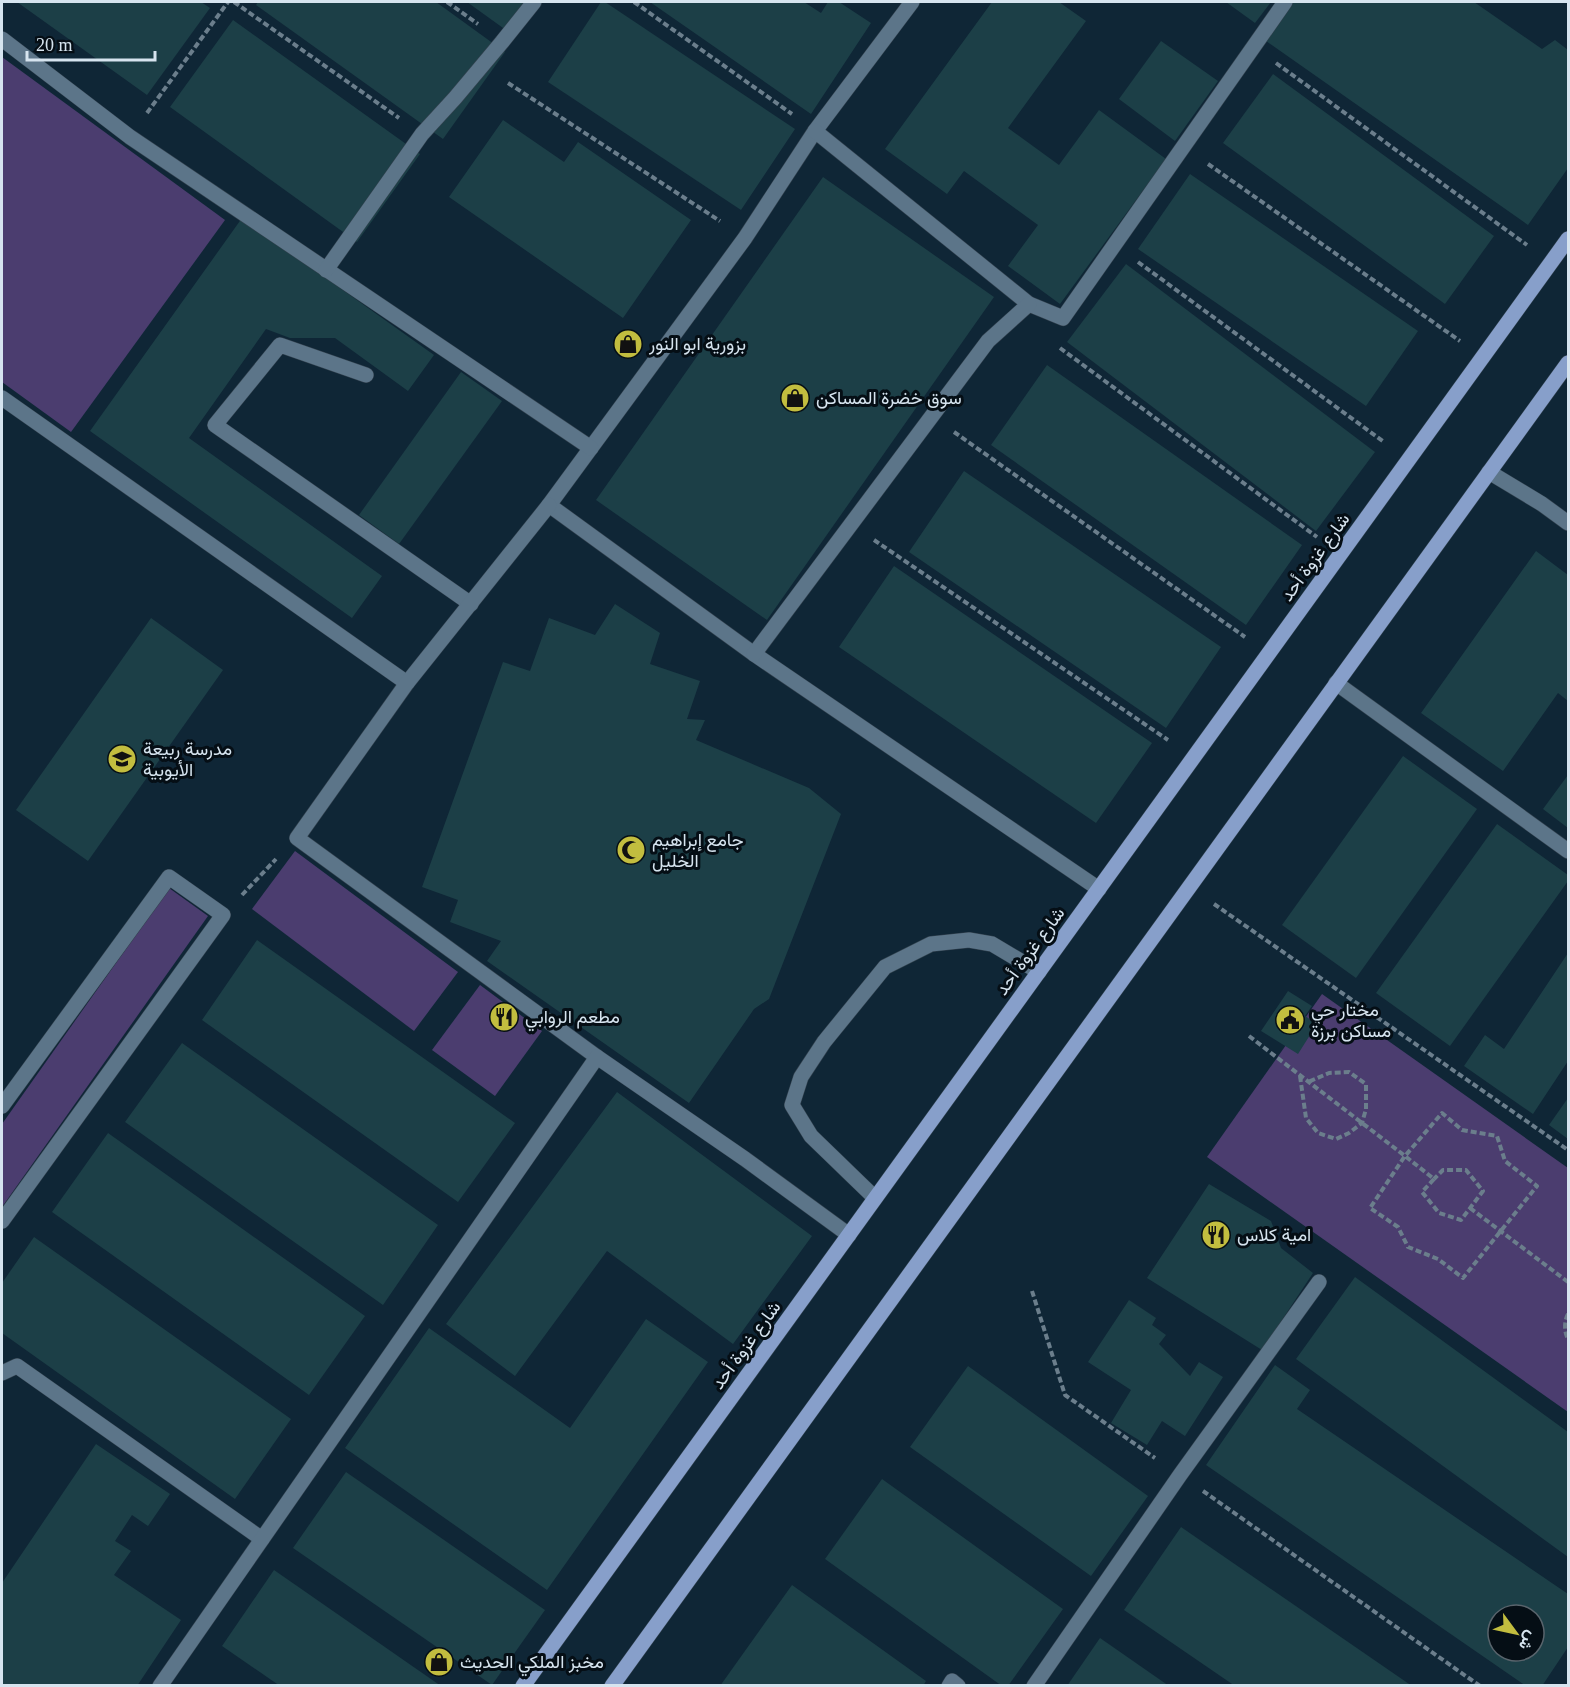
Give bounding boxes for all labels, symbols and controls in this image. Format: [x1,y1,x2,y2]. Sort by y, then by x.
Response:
scale bar [27,24,154,62]
text: 20 m [36,35,73,55]
shop icon: بزورية ابو النور [612,328,644,360]
place label: بزورية ابو النور [648,334,746,355]
shop icon: سوق خضرة المساكن [779,382,811,414]
place label: سوق خضرة المساكن [816,388,962,409]
street label: شارع غزوة أحد [1277,509,1355,606]
place label: مدرسة ربيعة الأيوبية [143,739,232,781]
school or university icon: مدرسة ربيعة الأيوبية [106,743,138,775]
place label: جامع إبراهيم الخليل [652,830,744,872]
mosque icon: جامع إبراهيم الخليل [615,834,647,866]
street label: شارع غزوة أحد [992,903,1070,1000]
place label: مختار حي مساكن برزة [1311,1000,1391,1042]
restaurant icon: مطعم الروابي [488,1001,520,1033]
public building icon: مختار حي مساكن برزة [1274,1004,1306,1036]
place label: مطعم الروابي [525,1007,620,1032]
restaurant icon: امية كلاس [1200,1219,1232,1251]
place label: امية كلاس [1237,1225,1311,1246]
street label: شارع غزوة أحد [708,1297,786,1394]
north arrow [1486,1603,1546,1663]
text: ش [1515,1628,1541,1654]
shop icon: مخبز الملكي الحديث [423,1646,455,1678]
place label: مخبز الملكي الحديث [460,1652,604,1677]

